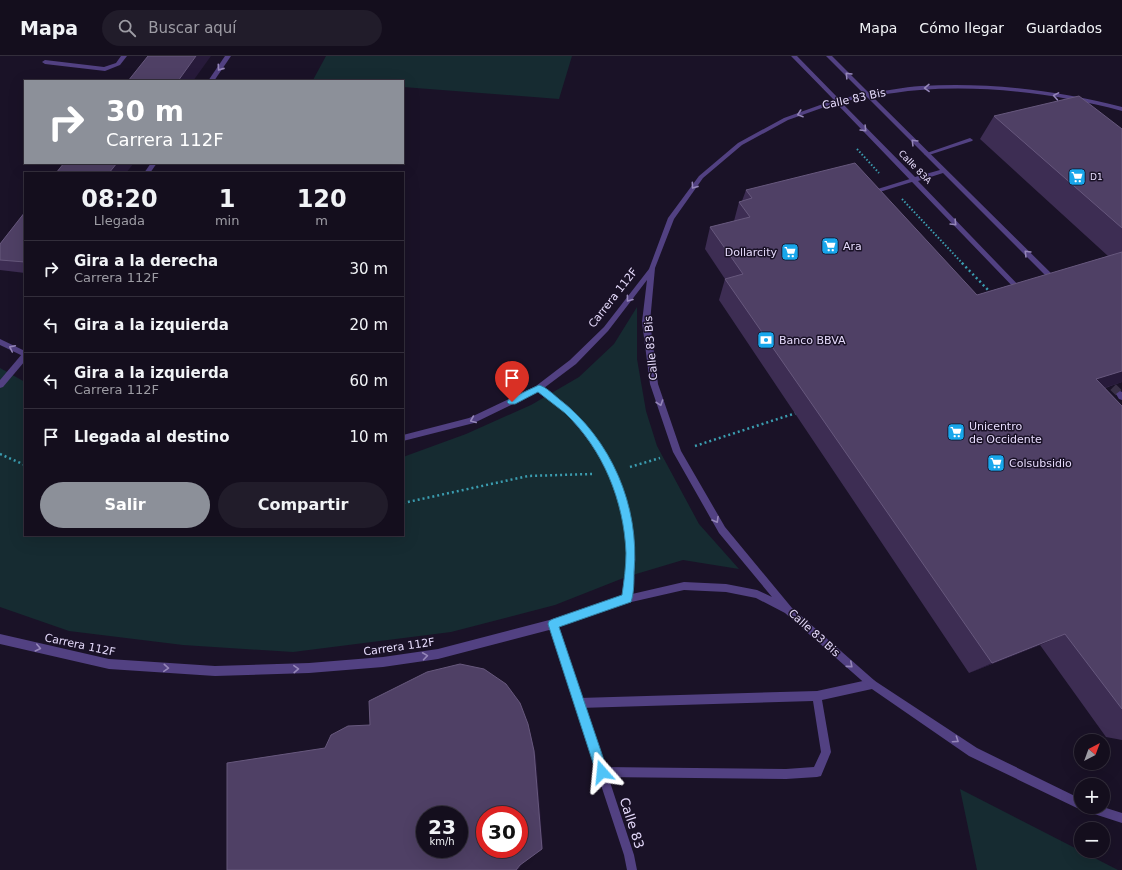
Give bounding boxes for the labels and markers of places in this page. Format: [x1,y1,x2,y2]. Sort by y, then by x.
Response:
supermarket icon: D1 [1067,167,1087,187]
place label: D1 [1090,172,1103,182]
supermarket icon: Ara [820,236,840,256]
place label: Ara [843,240,862,253]
supermarket icon: Dollarcity [780,242,800,262]
place label: Dollarcity [725,246,777,259]
bank icon: Banco BBVA [756,330,776,350]
place label: Banco BBVA [779,334,846,347]
pin [495,361,529,402]
place label: Unicentro de Occidente [969,420,1042,446]
supermarket icon: Unicentro de Occidente [946,422,966,442]
supermarket icon: Colsubsidio [986,453,1006,473]
place label: Colsubsidio [1009,457,1072,470]

